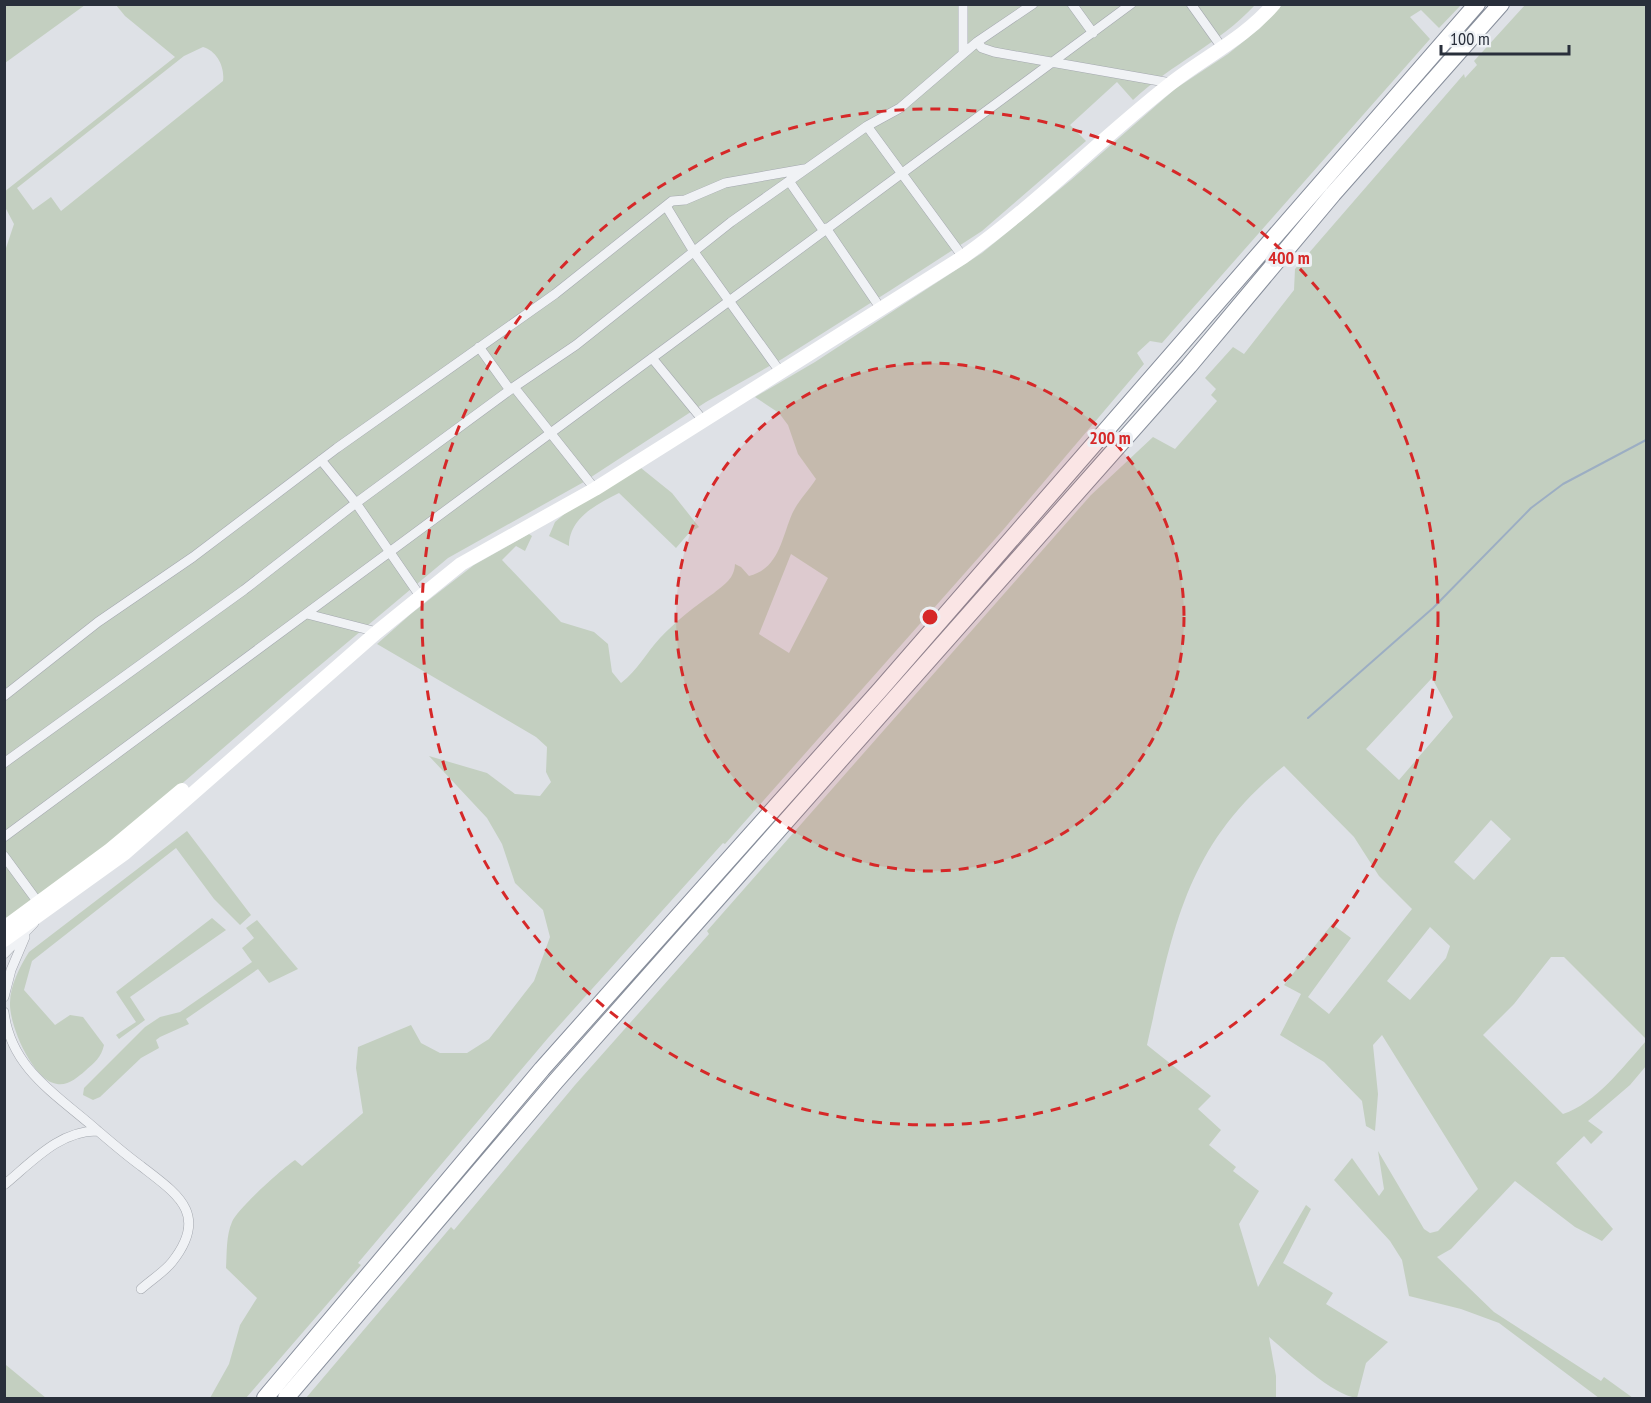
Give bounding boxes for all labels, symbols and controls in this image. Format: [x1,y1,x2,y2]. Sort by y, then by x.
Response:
scale bar [1441,18,1568,56]
text: 100 m [1450,27,1490,50]
text: 400 m [1268,246,1310,269]
text: 200 m [1089,426,1131,449]
centre of rings [920,607,940,627]

